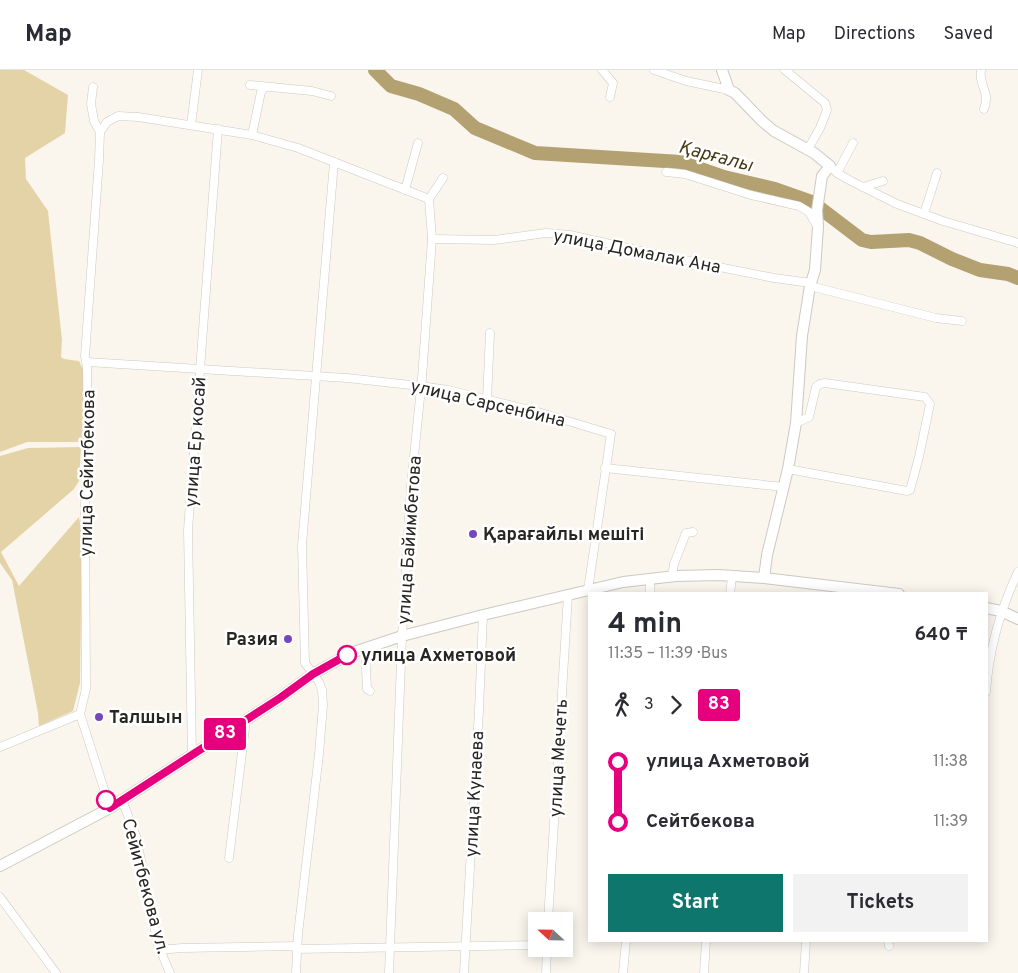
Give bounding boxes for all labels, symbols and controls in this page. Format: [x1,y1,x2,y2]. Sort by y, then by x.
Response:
text: Map [25,20,72,50]
text: Map [772,23,806,46]
text: Directions [834,23,916,46]
text: Saved [944,23,993,46]
water label: Қарғалы [676,136,756,179]
street label: улица Домалак Ана [551,225,723,280]
street label: улица Сарсенбина [408,375,567,433]
street label: улица Ер косай [180,376,213,508]
street label: улица Сейитбекова [76,389,101,557]
street label: улица Байимбетова [393,455,428,625]
place label: Қарағайлы мешіті [483,524,644,547]
marker: Қарағайлы мешіті [467,528,479,540]
text: 4 min [608,607,682,643]
text: 640 ₸ [914,623,968,647]
place label: Разия [226,629,278,652]
marker: Разия [282,633,294,645]
text: 11:35 – 11:39 · Bus [608,644,728,664]
marker: улица Ахметовой [337,645,357,665]
place label: улица Ахметовой [361,645,516,668]
icon: walk [608,691,636,719]
icon: forward [662,691,690,719]
text: 83 [708,693,730,716]
text: 3 [644,695,654,715]
street label: улица Мечеть [545,698,574,818]
place label: Талшын [109,707,182,730]
marker: Талшын [93,711,105,723]
line badge: 83 [202,718,248,750]
text: 83 [214,722,236,745]
street label: улица Кунаева [461,730,490,858]
text: улица Ахметовой [646,750,810,774]
text: 11:38 [933,752,968,772]
unlabelled marker [96,790,116,810]
text: Сейтбекова [646,810,755,834]
text: 11:39 [934,812,968,832]
street label: Сейитбекова ул. [115,816,174,957]
button: Start [608,874,783,932]
button: Tickets [793,874,968,932]
north arrow [528,912,572,958]
map controls [528,912,573,957]

